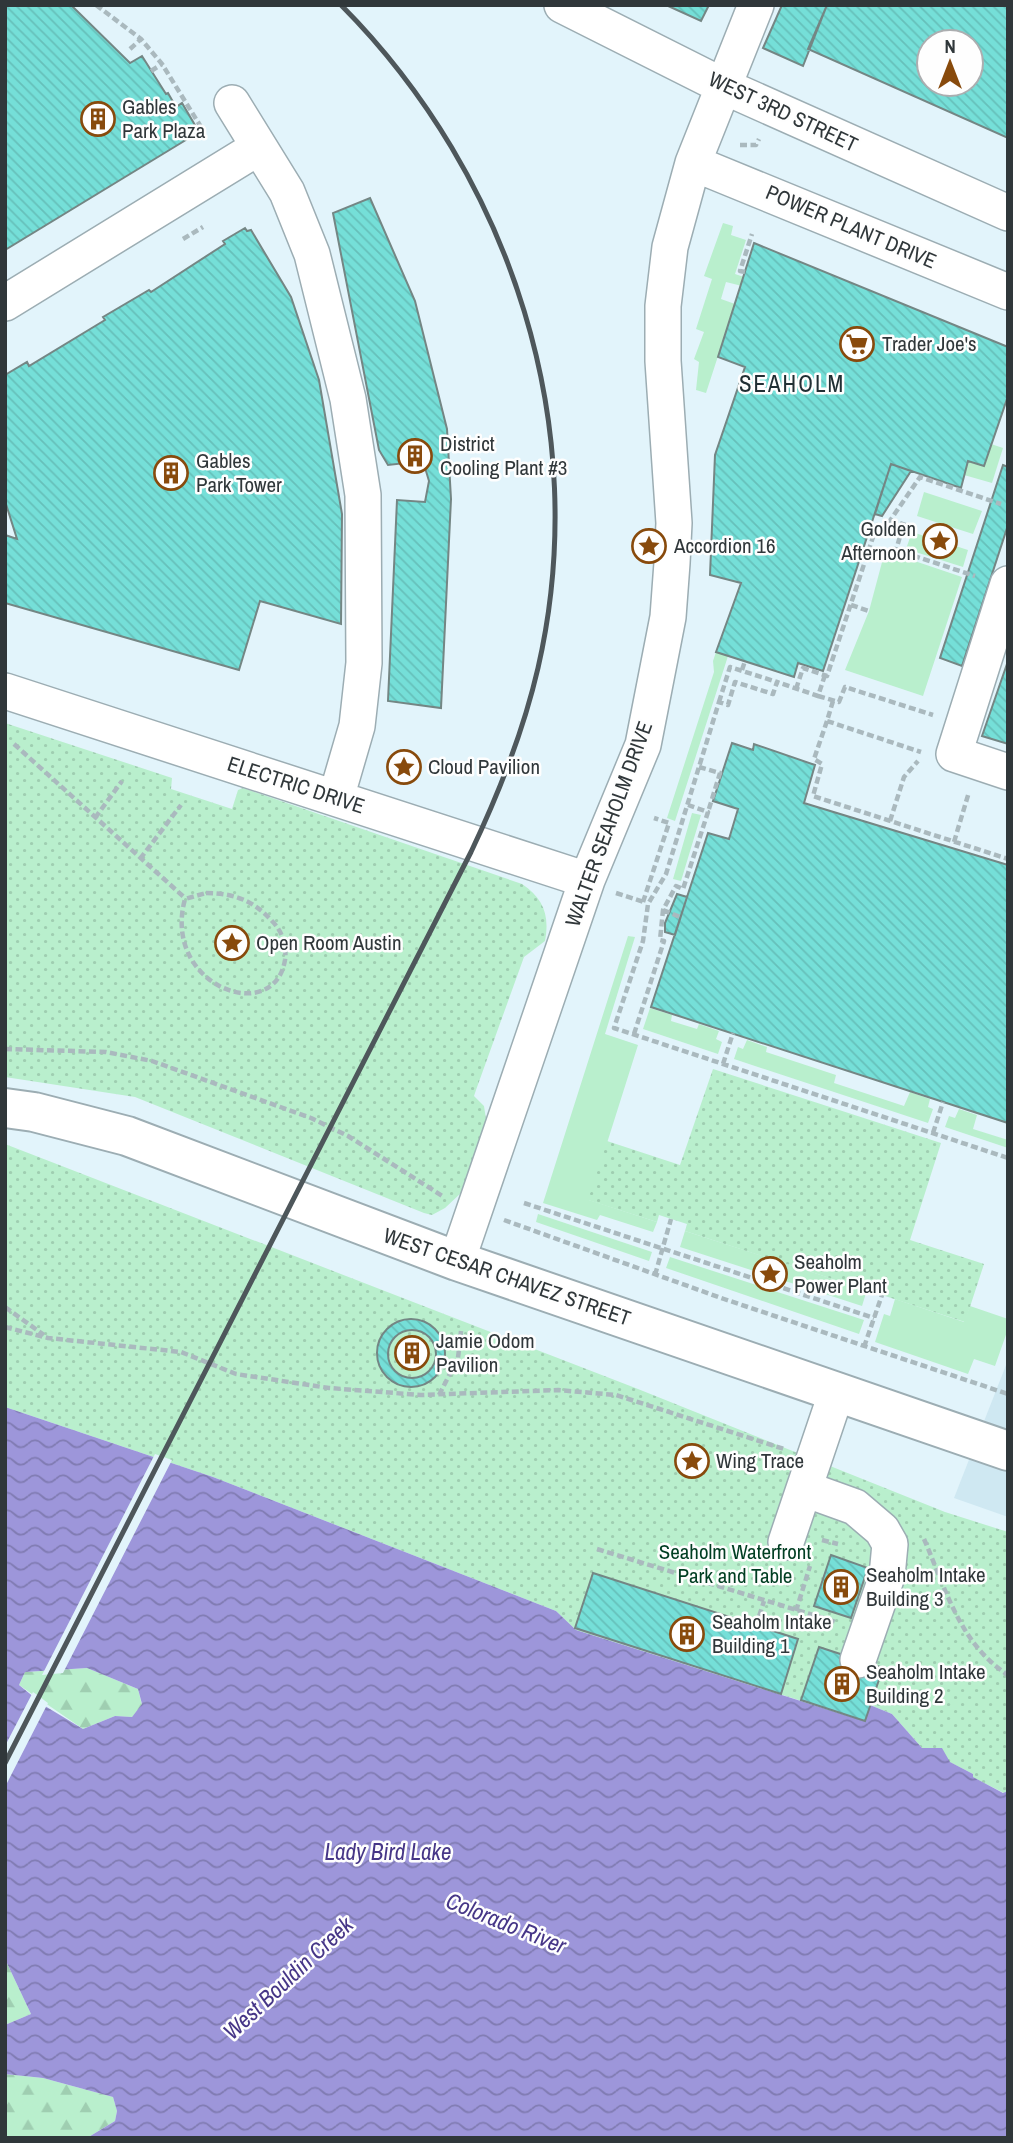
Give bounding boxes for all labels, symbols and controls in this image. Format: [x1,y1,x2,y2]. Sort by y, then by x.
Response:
north arrow [915,28,985,98]
text: N [944,33,956,59]
street label: WEST 3RD STREET [704,64,863,159]
place label: Gables Park Plaza [122,92,206,145]
building icon: Gables Park Plaza [79,100,117,138]
street label: POWER PLANT DRIVE [762,178,941,276]
supermarket icon: Trader Joe's [838,325,876,363]
place label: Trader Joe's [882,329,977,358]
district label: SEAHOLM [739,368,845,399]
place label: District Cooling Plant #3 [440,429,567,482]
building icon: District Cooling Plant #3 [396,437,434,475]
place label: Gables Park Tower [196,446,282,499]
building icon: Gables Park Tower [152,454,190,492]
place label: Golden Afternoon [840,514,916,567]
place icon: Golden Afternoon [921,522,959,560]
place icon: Accordion 16 [630,527,668,565]
place label: Accordion 16 [673,531,775,560]
street label: WALTER SEAHOLM DRIVE [558,717,659,930]
place icon: Cloud Pavilion [385,748,423,786]
street label: ELECTRIC DRIVE [224,749,368,820]
place label: Cloud Pavilion [428,752,540,781]
place icon: Open Room Austin [213,924,251,962]
place label: Open Room Austin [256,928,402,957]
street label: WEST CESAR CHAVEZ STREET [380,1221,635,1333]
place label: Seaholm Power Plant [794,1247,887,1300]
place icon: Seaholm Power Plant [751,1255,789,1293]
place label: Jamie Odom Pavilion [436,1326,535,1379]
building icon: Jamie Odom Pavilion [393,1334,431,1372]
place icon: Wing Trace [673,1442,711,1480]
place label: Wing Trace [716,1446,804,1475]
park label: Seaholm Waterfront Park and Table [659,1537,811,1590]
place label: Seaholm Intake Building 3 [866,1560,986,1613]
building icon: Seaholm Intake Building 3 [822,1568,860,1606]
place label: Seaholm Intake Building 1 [712,1607,832,1660]
building icon: Seaholm Intake Building 1 [668,1615,706,1653]
place label: Seaholm Intake Building 2 [866,1657,986,1710]
building icon: Seaholm Intake Building 2 [823,1665,861,1703]
water label: Lady Bird Lake [325,1836,451,1867]
water label: Colorado River [442,1884,571,1961]
water label: West Bouldin Creek [216,1908,361,2046]

